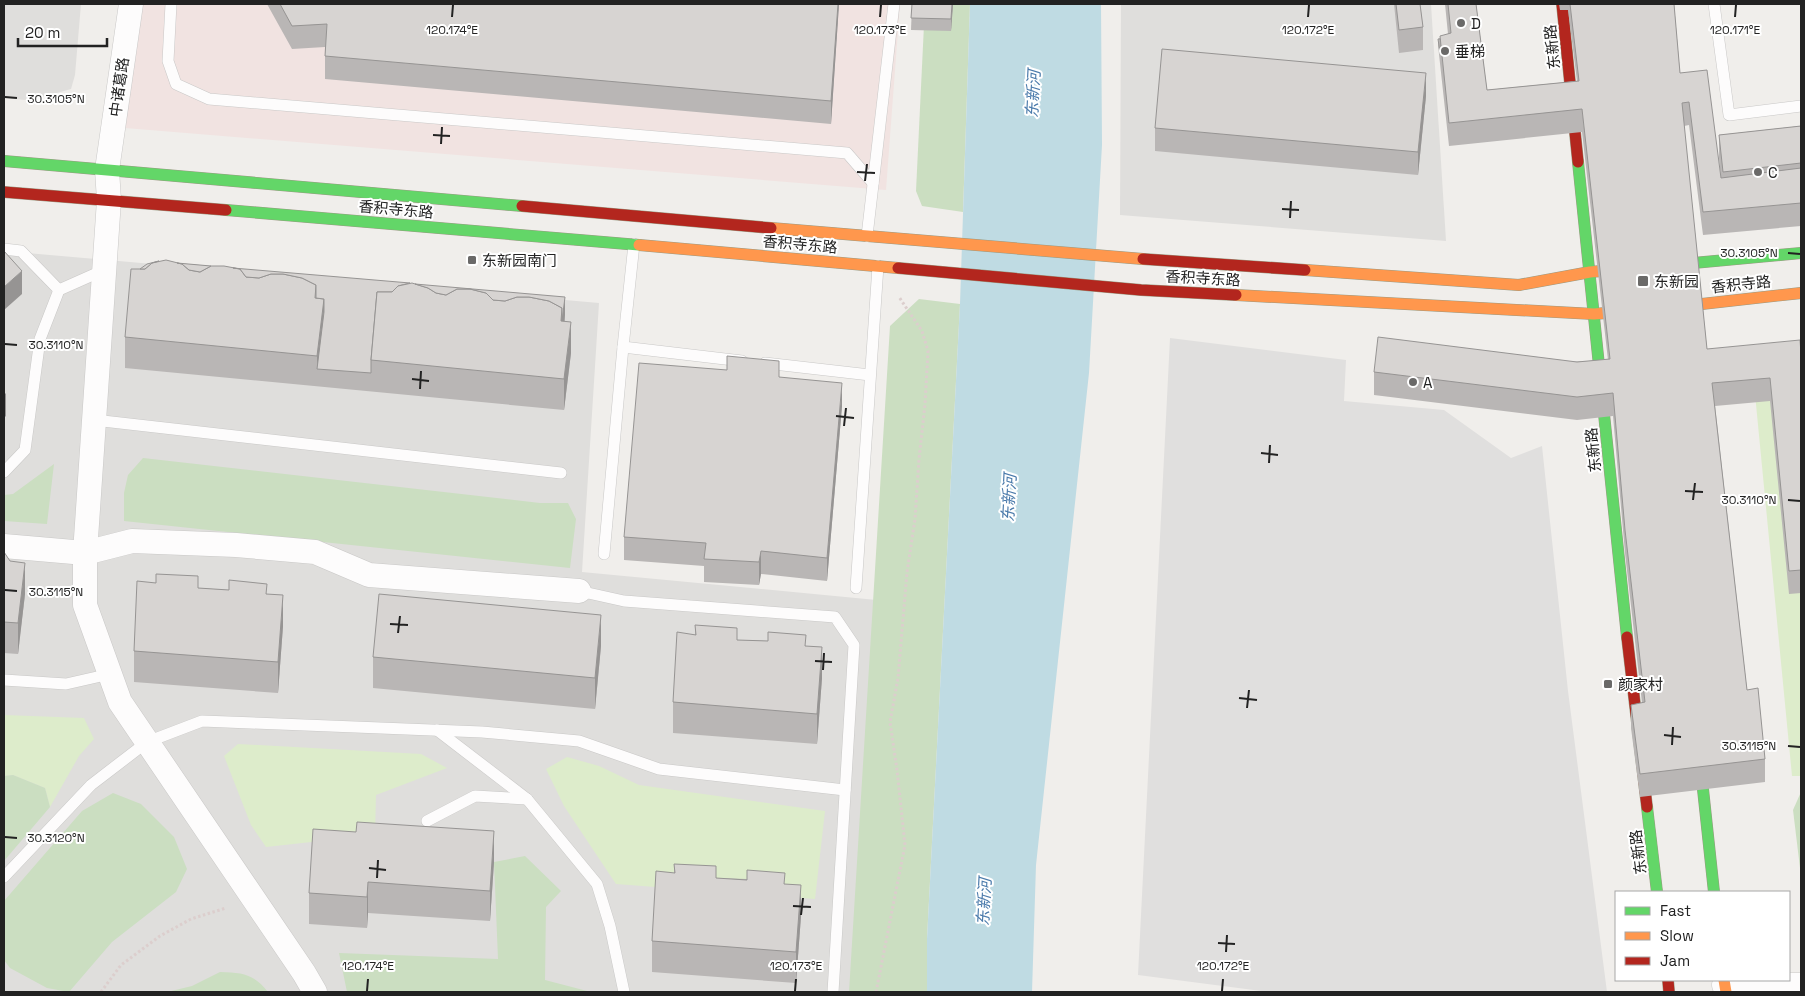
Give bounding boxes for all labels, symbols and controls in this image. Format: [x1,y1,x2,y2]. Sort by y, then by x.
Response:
place label: D [1471,14,1481,33]
scale bar [18,15,106,47]
marker: D [1455,17,1467,29]
text: 120.174°E [426,22,478,38]
text: 120.173°E [854,22,907,38]
text: 120.172°E [1282,22,1335,38]
text: 120.171°E [1710,22,1760,38]
text: 20 m [25,23,60,42]
street label: 东新路 [1540,24,1564,70]
place label: 垂梯 [1455,42,1485,61]
marker: 垂梯 [1439,45,1451,57]
street label: 中诸葛路 [105,56,133,118]
water label: 东新河 [1021,66,1045,119]
text: 30.3105°N [27,91,85,107]
place label: C [1768,163,1778,182]
marker: C [1752,166,1764,178]
street label: 香积寺东路 [358,196,434,222]
street label: 香积寺东路 [762,231,838,257]
text: 30.3105°N [1720,245,1778,261]
place label: 东新园南门 [482,251,557,270]
marker: 东新园南门 [466,254,478,266]
street label: 香积寺东路 [1165,267,1241,289]
street label: 香积寺路 [1710,271,1772,297]
place label: 东新园 [1654,272,1699,291]
marker: 东新园 [1636,274,1650,288]
text: 30.3110°N [28,337,84,353]
place label: A [1423,373,1433,392]
marker: A [1407,376,1419,388]
street label: 东新路 [1581,427,1605,473]
water label: 东新河 [997,470,1021,523]
text: 30.3110°N [1721,492,1777,508]
text: 30.3115°N [29,584,83,600]
place label: 颜家村 [1618,675,1663,694]
marker: 颜家村 [1602,678,1614,690]
text: 30.3115°N [1722,738,1776,754]
street label: 东新路 [1626,829,1650,875]
text: 30.3120°N [27,830,85,846]
water label: 东新河 [972,874,996,927]
legend [1615,891,1790,981]
text: Fast [1660,901,1691,920]
text: Slow [1660,926,1694,945]
text: Jam [1660,951,1690,970]
text: 120.174°E [342,958,394,974]
text: 120.173°E [770,958,823,974]
text: 120.172°E [1197,958,1250,974]

